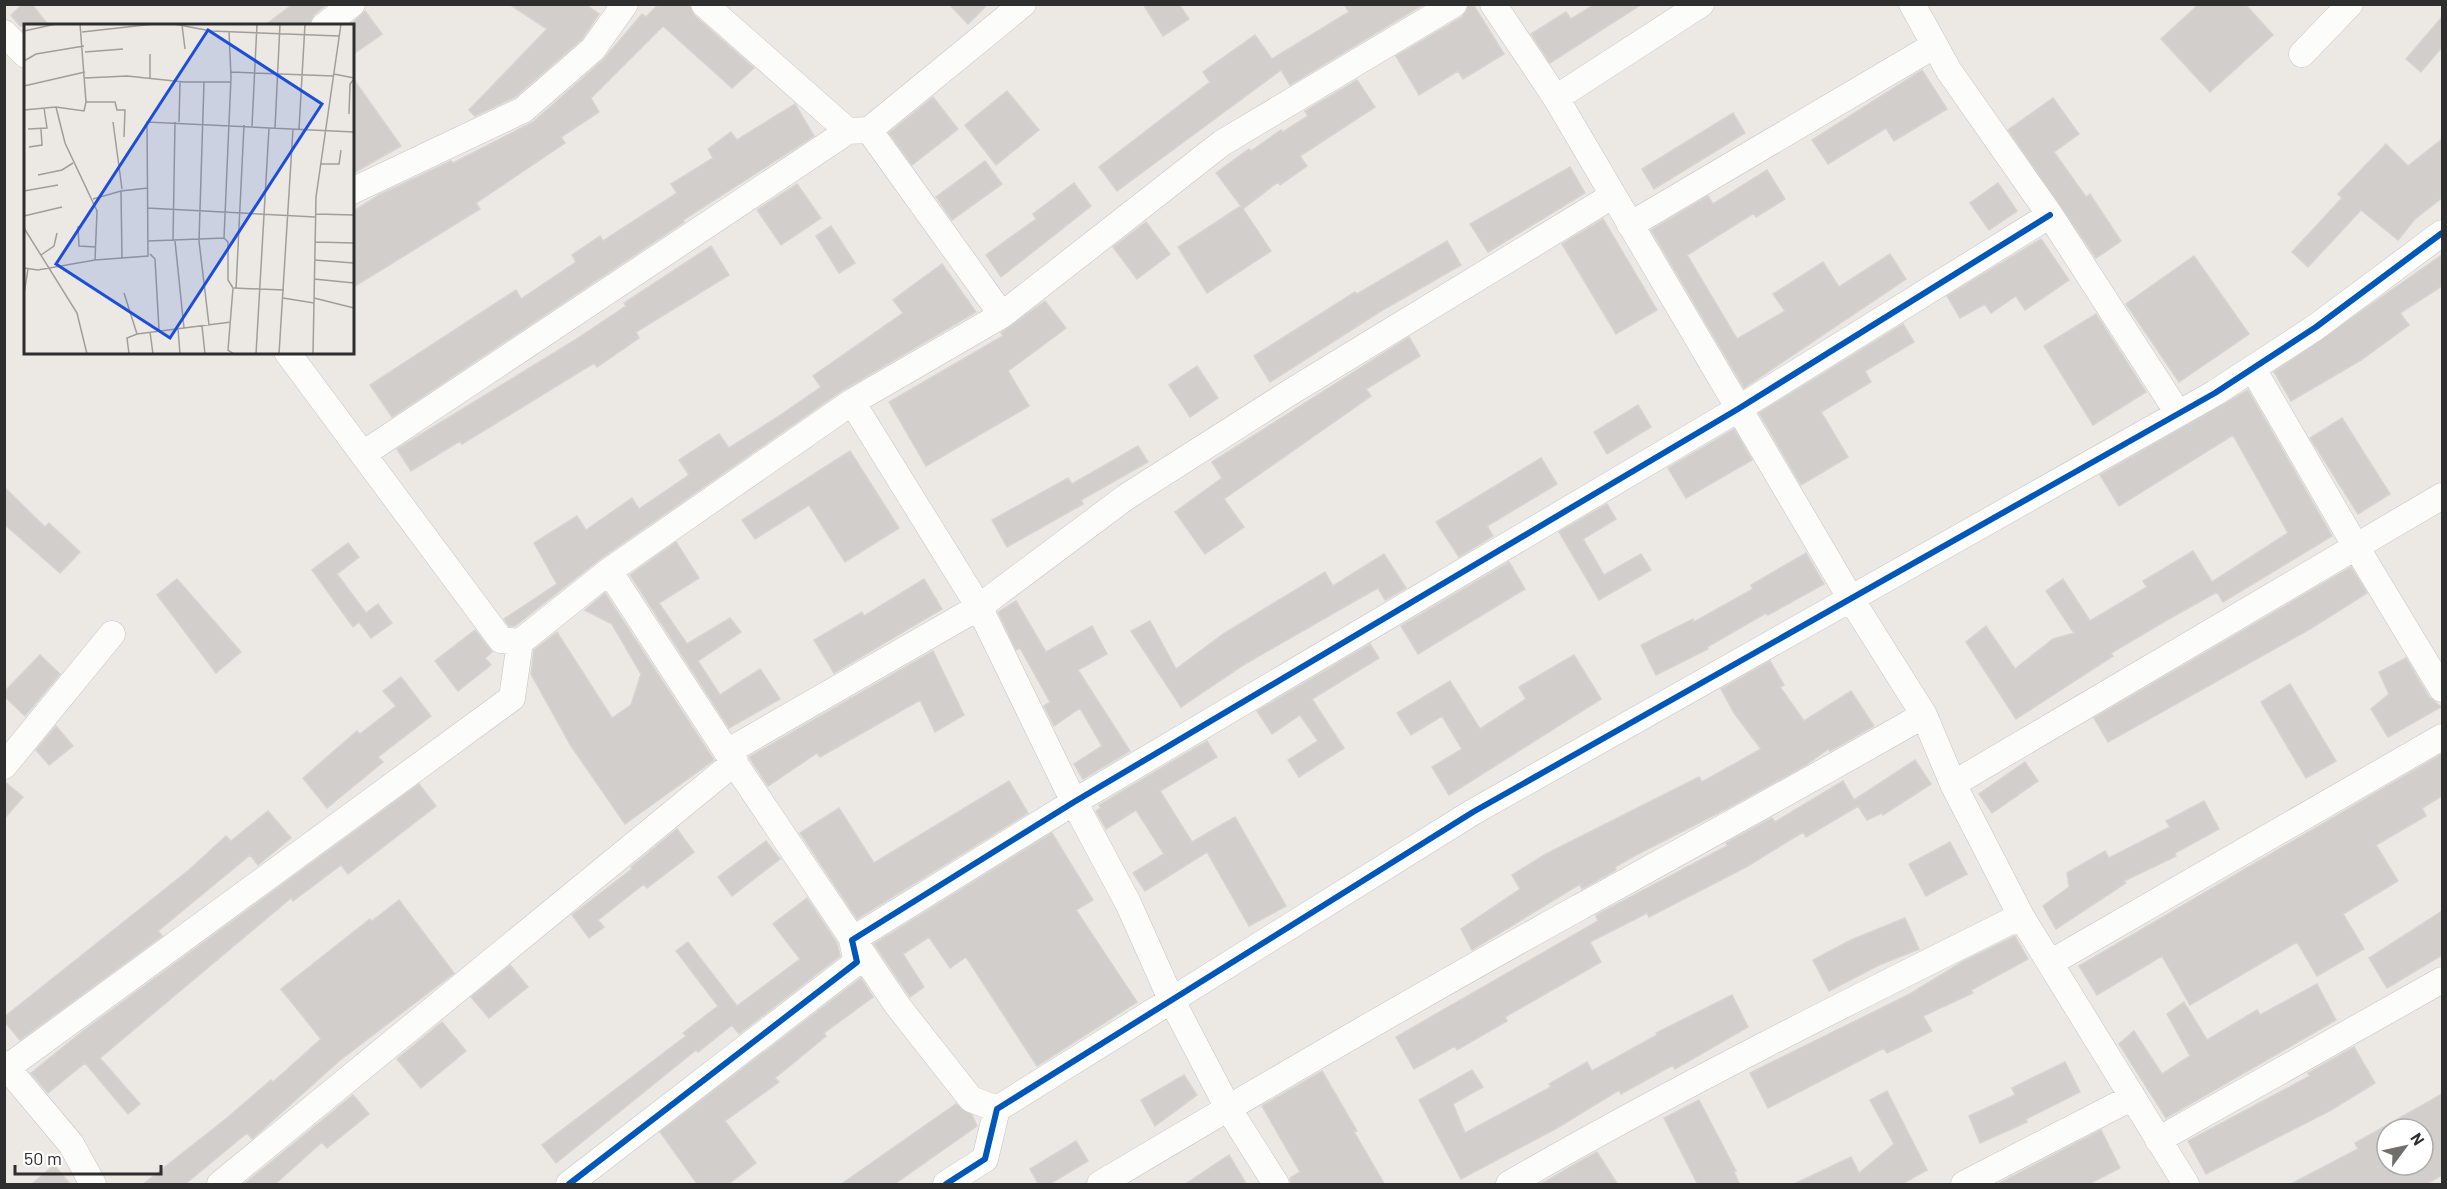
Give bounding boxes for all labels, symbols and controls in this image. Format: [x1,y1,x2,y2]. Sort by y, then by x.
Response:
inset map [24,24,354,354]
north arrow [2375,1117,2435,1177]
text: N [2407,1129,2429,1148]
scale bar [15,1138,160,1176]
text: 50 m [24,1147,62,1169]

